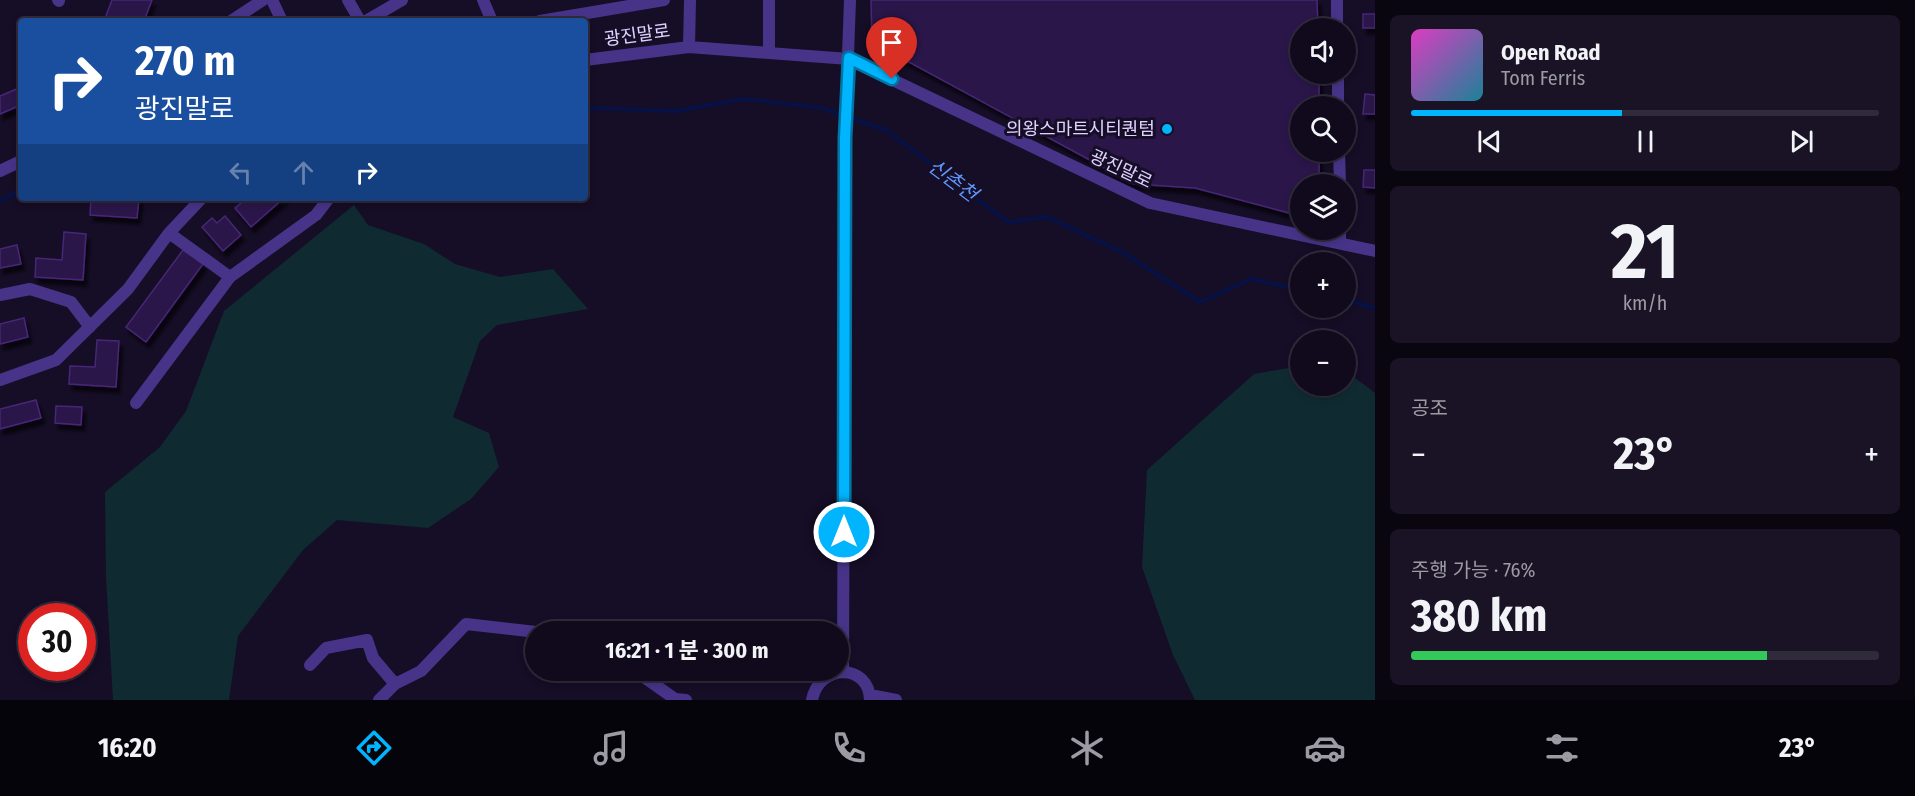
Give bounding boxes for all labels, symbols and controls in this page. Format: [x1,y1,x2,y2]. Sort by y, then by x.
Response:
pin [866,17,917,79]
map controls [1290,18,1356,396]
button: sound [1290,18,1356,84]
street label: 광진말로 [603,19,671,51]
icon: arrive [875,26,908,59]
text: 270 m [135,36,235,86]
text: Open Road [1501,39,1601,66]
icon: right [36,42,114,120]
text: Tom Ferris [1501,66,1585,90]
text: 광진말로 [135,93,234,125]
button: search [1290,96,1356,162]
place label: 의왕스마트시티퀀텀 [1006,118,1155,140]
marker: 의왕스마트시티퀀텀 [1160,122,1174,136]
icon: previous [1473,125,1506,158]
icon: pause [1629,125,1662,158]
icon: next [1785,125,1818,158]
street label: 광진말로 [1086,145,1156,193]
water label: 신촌천 [924,154,984,208]
icon: left [224,156,257,189]
icon: ahead [287,156,320,189]
icon: right [350,156,383,189]
button: layers [1290,174,1356,240]
text: 21 [1611,205,1679,299]
button: + [1290,252,1356,318]
text: km/h [1623,291,1667,315]
button: − [1290,330,1356,396]
text: 공조 [1411,396,1448,420]
text: 23° [1613,427,1677,481]
text: − [1411,435,1426,475]
text: + [1864,435,1879,475]
position arrow [812,500,876,564]
text: 주행 가능 · 76% [1411,558,1535,582]
text: 380 km [1411,589,1547,643]
speed limit sign: 30 [18,603,96,681]
text: 16:21 · 1 분 · 300 m [605,637,769,664]
icon: directions [353,727,395,769]
icon: music [590,727,632,769]
icon: phone [828,727,870,769]
icon: climate [1066,727,1108,769]
icon: car [1304,727,1346,769]
icon: filters [1541,727,1583,769]
text: 16:20 [98,732,157,764]
text: 23° [1779,732,1817,764]

